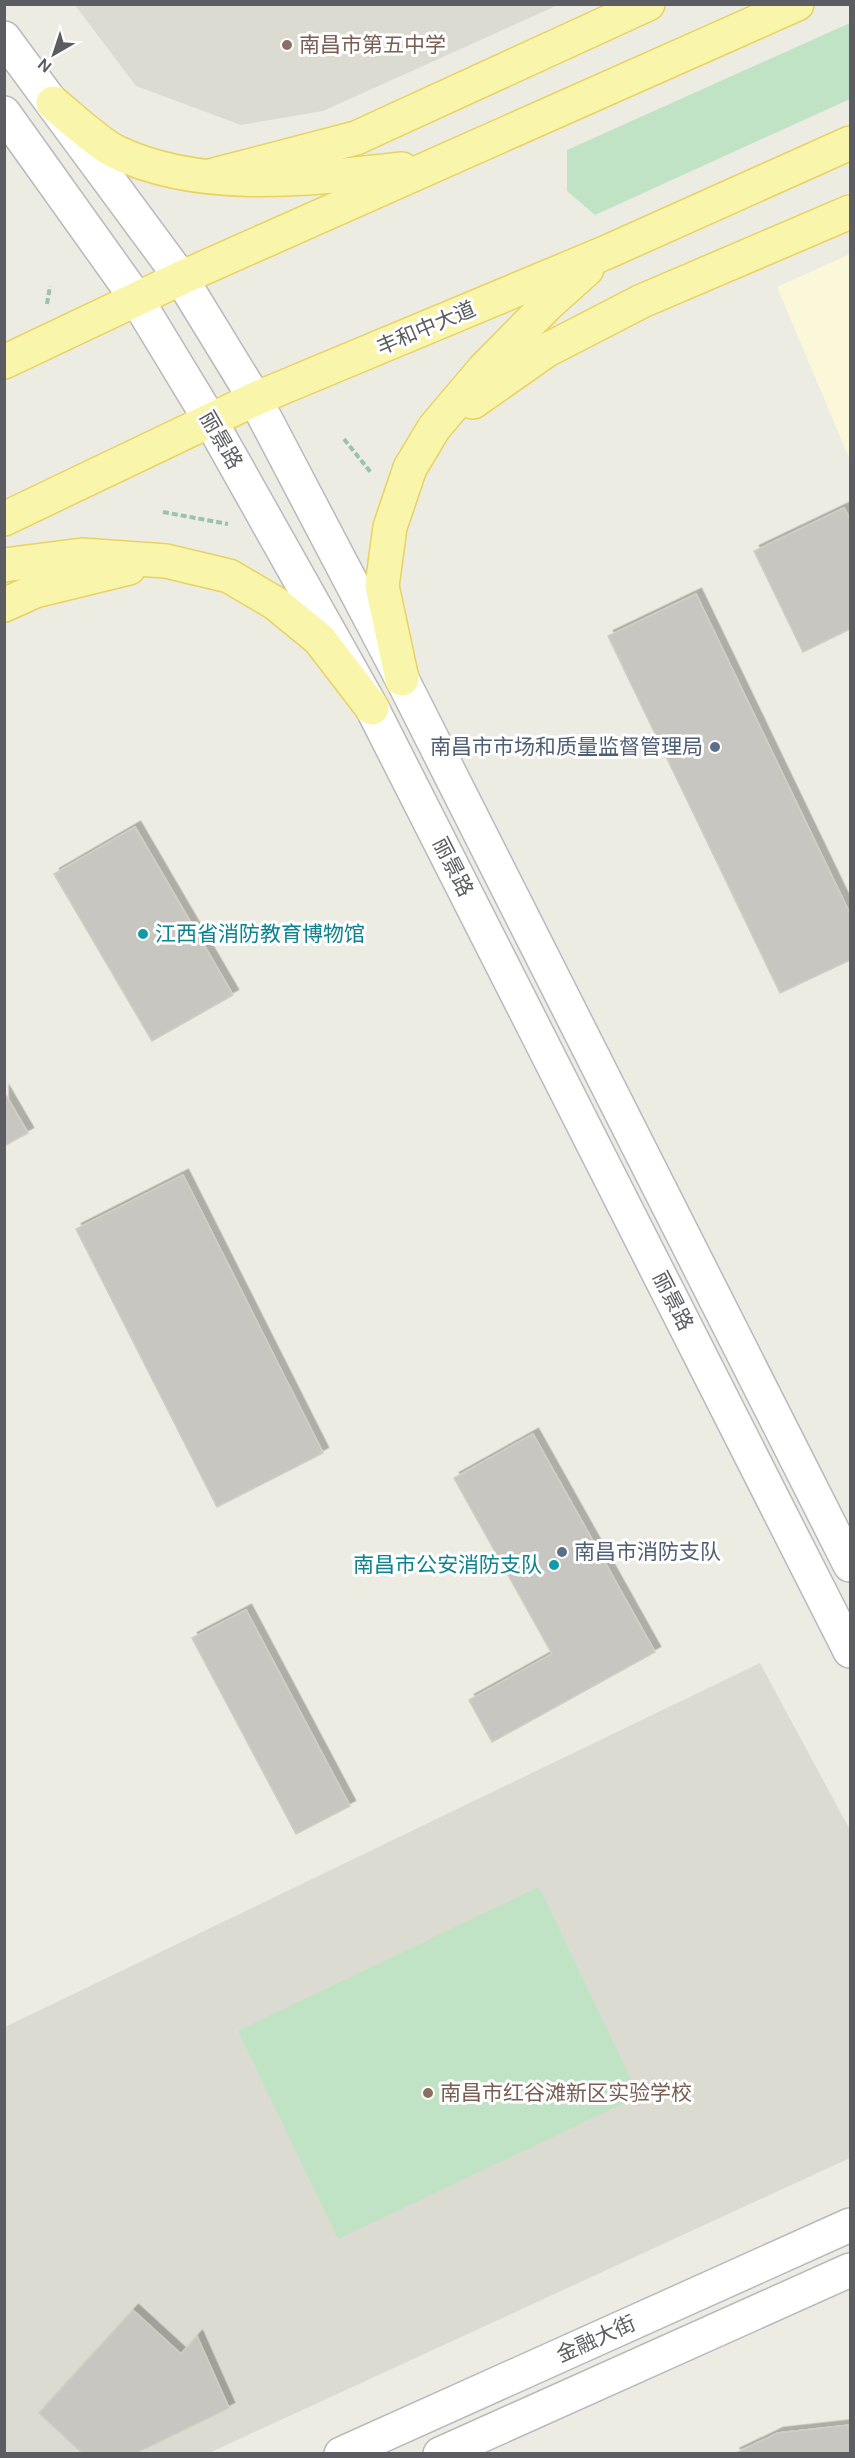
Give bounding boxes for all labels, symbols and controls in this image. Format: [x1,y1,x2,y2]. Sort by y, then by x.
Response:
north arrow [24,24,84,84]
place label: 南昌市第五中学 [299,31,446,59]
marker: 南昌市第五中学 [280,38,294,52]
text: N [34,53,56,77]
street label: 丰和中大道 [372,295,480,361]
street label: 丽景路 [193,406,249,474]
place label: 南昌市市场和质量监督管理局 [430,733,703,761]
marker: 南昌市市场和质量监督管理局 [708,740,722,754]
street label: 丽景路 [426,833,480,901]
place label: 江西省消防教育博物馆 [155,920,365,948]
marker: 江西省消防教育博物馆 [136,927,150,941]
street label: 丽景路 [646,1267,700,1335]
place label: 南昌市消防支队 [574,1538,721,1566]
marker: 南昌市消防支队 [555,1545,569,1559]
place label: 南昌市公安消防支队 [353,1551,542,1579]
marker: 南昌市公安消防支队 [547,1558,561,1572]
place label: 南昌市红谷滩新区实验学校 [440,2079,692,2107]
marker: 南昌市红谷滩新区实验学校 [421,2086,435,2100]
street label: 金融大街 [552,2309,640,2369]

